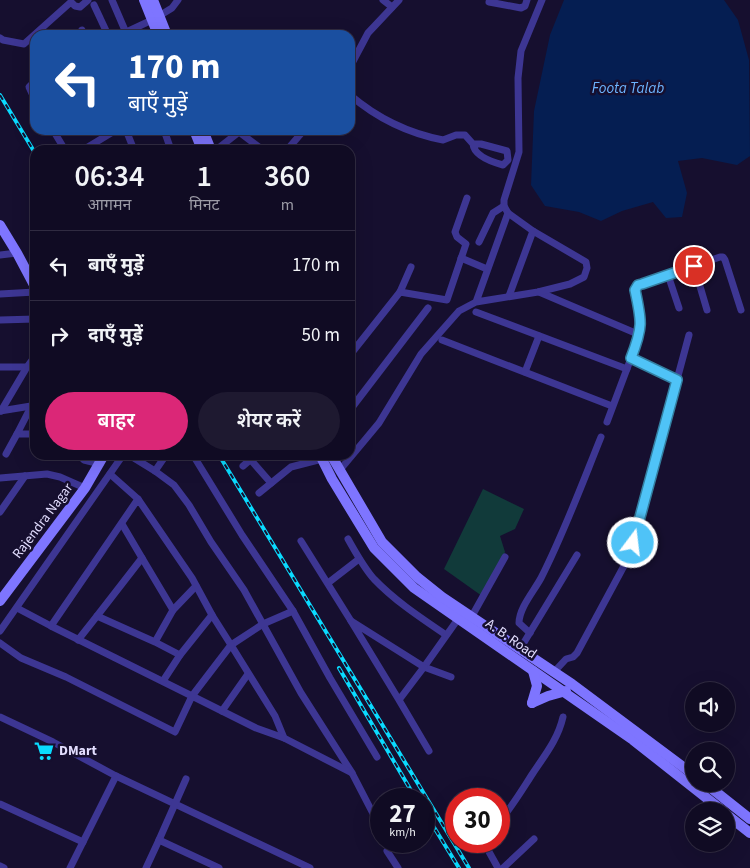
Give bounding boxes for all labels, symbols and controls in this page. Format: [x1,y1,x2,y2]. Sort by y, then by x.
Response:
text: 170 m [128,42,220,92]
icon: left [45,50,110,115]
water label: Foota Talab [592,78,664,99]
text: बाएँ मुड़ें [128,88,188,120]
text: 06:34 [75,155,144,198]
text: 1 [197,155,212,198]
text: 360 [264,155,310,198]
text: आगमन [88,194,131,216]
text: मिनट [189,194,220,216]
text: m [281,194,294,216]
pin [673,245,715,287]
icon: left [45,252,73,280]
text: बाएँ मुड़ें [88,252,144,279]
text: 170 m [292,252,340,279]
icon: arrive [680,252,708,280]
icon: right [45,322,73,350]
text: दाएँ मुड़ें [88,322,143,349]
text: 50 m [302,322,340,349]
button: बाहर [45,392,188,450]
button: शेयर करें [198,392,340,450]
street label: Rajendra Nagar [8,479,78,563]
position arrow [606,516,658,568]
street label: A. B. Road [481,614,541,664]
map controls [685,682,735,852]
button: sound [685,682,735,732]
supermarket icon: DMart [33,740,55,762]
place label: DMart [59,741,98,761]
button: search [685,742,735,792]
speed limit sign: 30 [445,788,510,853]
text: 27 [389,796,416,832]
button: layers [685,802,735,852]
text: km/h [389,824,416,841]

